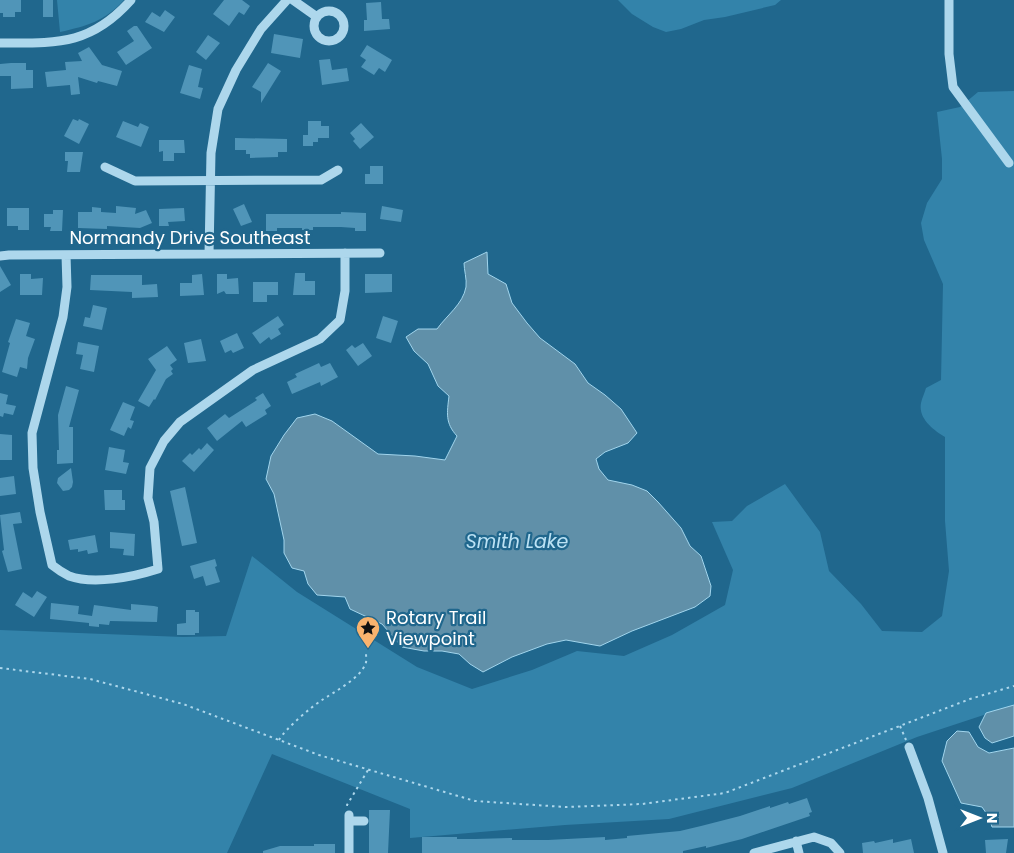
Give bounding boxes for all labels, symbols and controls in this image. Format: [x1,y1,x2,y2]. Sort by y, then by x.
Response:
street label: Normandy Drive Southeast [69,225,311,250]
water label: Smith Lake [466,528,569,555]
place label: Rotary Trail Viewpoint [386,605,486,651]
place icon: Rotary Trail Viewpoint [355,615,381,649]
north arrow [954,793,1004,843]
text: N [982,813,1002,823]

